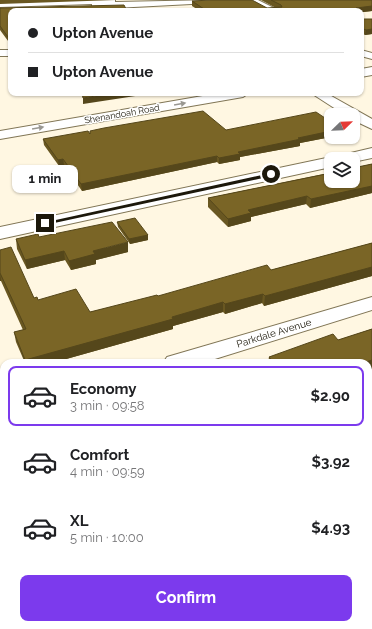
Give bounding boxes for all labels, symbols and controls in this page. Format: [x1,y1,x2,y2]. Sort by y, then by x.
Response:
text: Upton Avenue [52,24,153,42]
text: Upton Avenue [52,63,153,81]
one-way arrow [174,101,186,107]
street label: Shenandoah Road [84,102,161,126]
north arrow [324,108,360,144]
map controls [324,108,360,188]
one-way arrow [32,125,45,131]
button: layers [324,152,360,188]
callout: 1 min [12,165,78,193]
route start [262,165,280,183]
text: 1 min [29,171,61,186]
route end [36,214,54,232]
street label: Parkdale Avenue [235,316,313,350]
icon: car [22,378,58,414]
text: Economy [70,380,137,398]
text: $2.90 [311,387,350,405]
text: 3 min · 09:58 [70,398,145,413]
icon: car [22,444,58,480]
text: Comfort [70,446,129,464]
text: $3.92 [312,453,350,471]
text: 4 min · 09:59 [70,464,145,479]
icon: car [22,510,58,546]
text: XL [70,512,88,530]
text: $4.93 [311,519,350,537]
text: 5 min · 10:00 [70,530,144,545]
button: Confirm [20,575,352,621]

